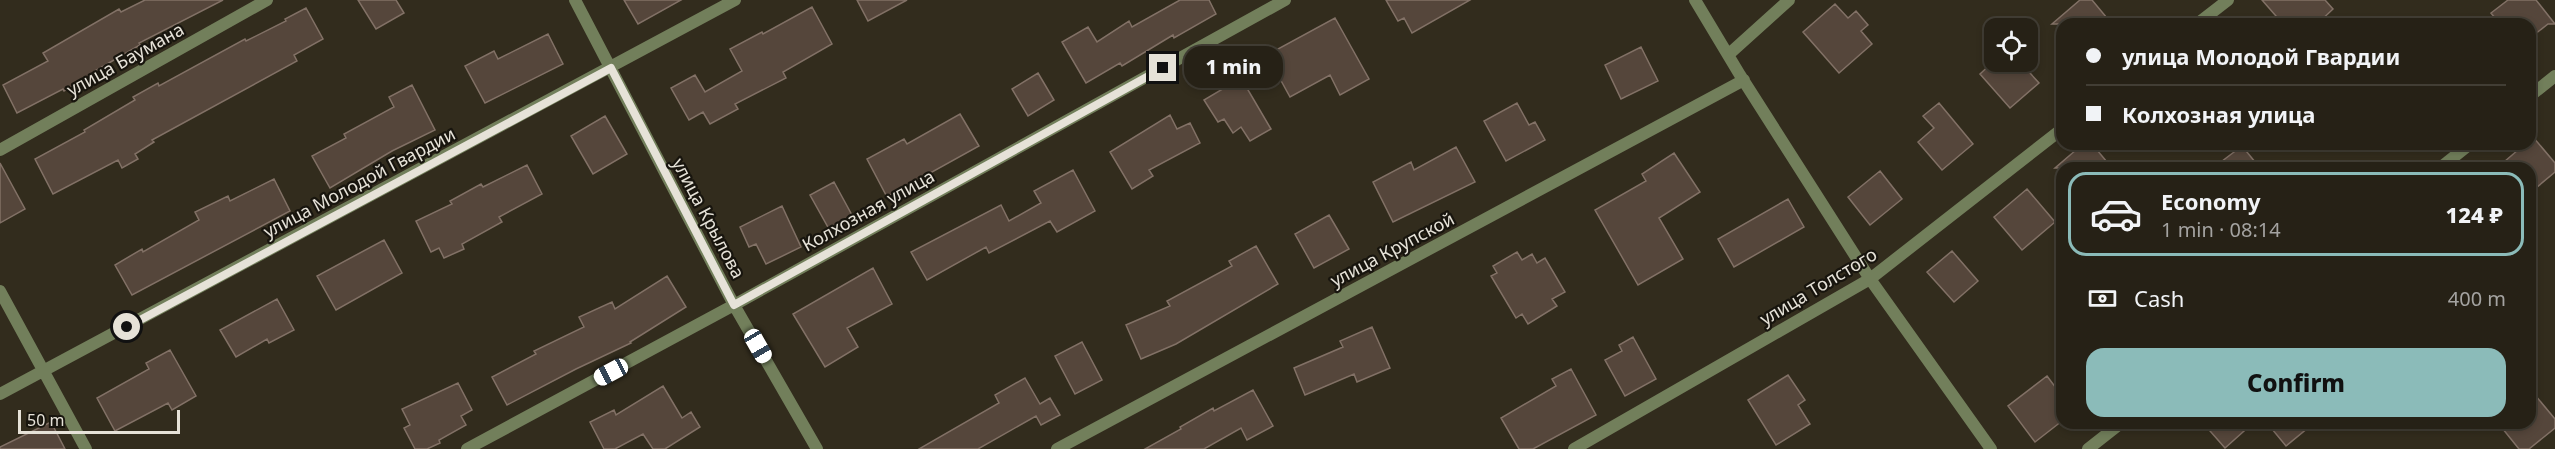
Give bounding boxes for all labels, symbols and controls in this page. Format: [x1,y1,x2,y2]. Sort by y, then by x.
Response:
street label: улица Баумана [62,17,188,101]
map controls [1984,18,2038,72]
button: locate [1984,18,2038,72]
text: улица Молодой Гвардии [2122,41,2400,71]
callout: 1 min [1184,47,1283,89]
text: 1 min [1206,53,1261,80]
route end [1149,54,1176,81]
text: Колхозная улица [2122,99,2315,129]
street label: улица Молодой Гвардии [259,121,459,243]
street label: улица Крылова [667,154,751,282]
street label: Колхозная улица [798,164,938,256]
text: Economy [2161,186,2260,216]
icon: car [2089,187,2143,241]
text: 124 ₽ [2446,199,2503,229]
street label: улица Крупской [1326,206,1458,292]
text: 1 min · 08:14 [2161,216,2281,243]
street label: улица Толстого [1755,242,1881,330]
icon: cash [2086,282,2119,315]
text: Cash [2134,283,2184,313]
text: 400 m [2448,285,2506,312]
route start [113,313,140,340]
car [741,326,775,366]
button: Confirm [2086,348,2506,417]
car [591,356,631,388]
scale bar [18,407,180,434]
text: 50 m [27,409,64,431]

